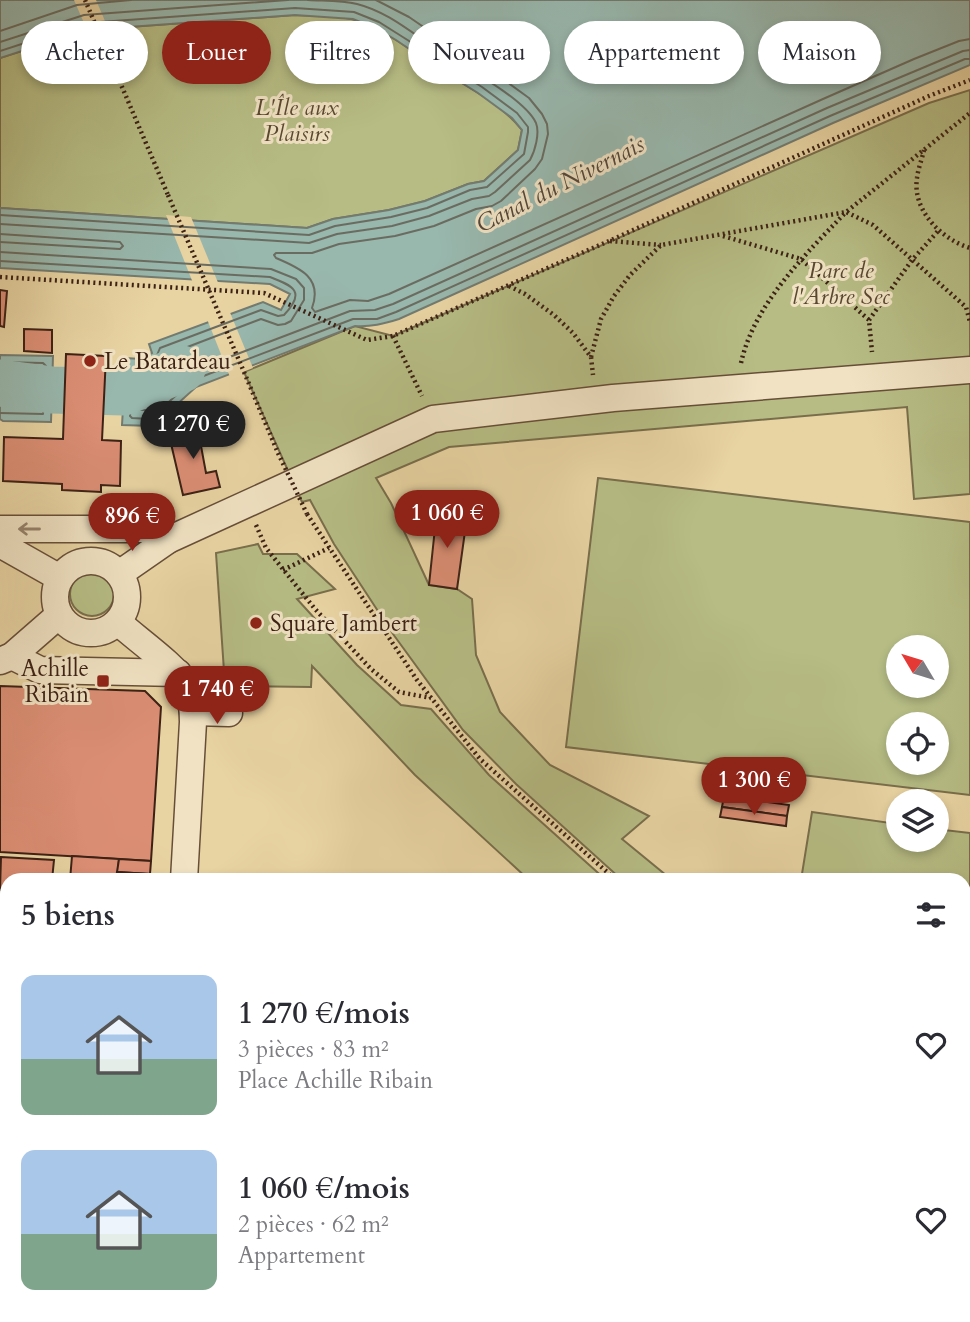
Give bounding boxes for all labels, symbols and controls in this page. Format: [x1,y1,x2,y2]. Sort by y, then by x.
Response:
chip: Acheter [21,21,148,84]
chip: Louer [162,21,271,84]
chip: Filtres [285,21,394,84]
chip: Nouveau [408,21,550,84]
chip: Appartement [564,21,744,84]
chip: Maison [758,21,881,84]
park label: L'Île aux Plaisirs [255,92,339,149]
water label: Canal du Nivernais [470,128,650,241]
park label: Parc de l'Arbre Sec [792,255,890,312]
place label: Le Batardeau [104,346,231,377]
marker: Le Batardeau [82,353,98,369]
pin: 1 270 € [128,402,258,461]
text: 1 270 € [156,408,230,439]
pin: 1 060 € [382,490,512,550]
pin: 896 € [83,494,181,553]
text: 1 060 € [410,497,484,528]
text: 896 € [104,500,160,531]
one-way arrow [18,522,41,536]
place label: Square Jambert [270,608,417,639]
marker: Square Jambert [248,615,264,631]
north arrow [886,635,948,698]
map controls [886,635,949,852]
place label: Achille Ribain [21,653,89,710]
pin: 1 740 € [152,666,282,726]
marker: Achille Ribain [95,673,111,689]
text: 1 740 € [180,673,254,704]
button: locate [886,712,949,775]
pin: 1 300 € [689,758,819,817]
text: 1 300 € [717,764,791,795]
button: layers [886,789,949,852]
text: 5 biens [21,895,115,936]
icon: filters [912,896,950,934]
text: 1 270 €/mois [238,993,410,1034]
icon: home [77,1003,161,1087]
icon: heart [912,1026,950,1064]
text: 3 pièces · 83 m² [238,1034,389,1065]
text: Place Achille Ribain [238,1065,433,1096]
text: 1 060 €/mois [238,1168,410,1209]
icon: home [77,1178,161,1262]
icon: heart [912,1201,950,1239]
text: 2 pièces · 62 m² [238,1209,389,1240]
text: Appartement [238,1240,365,1271]

